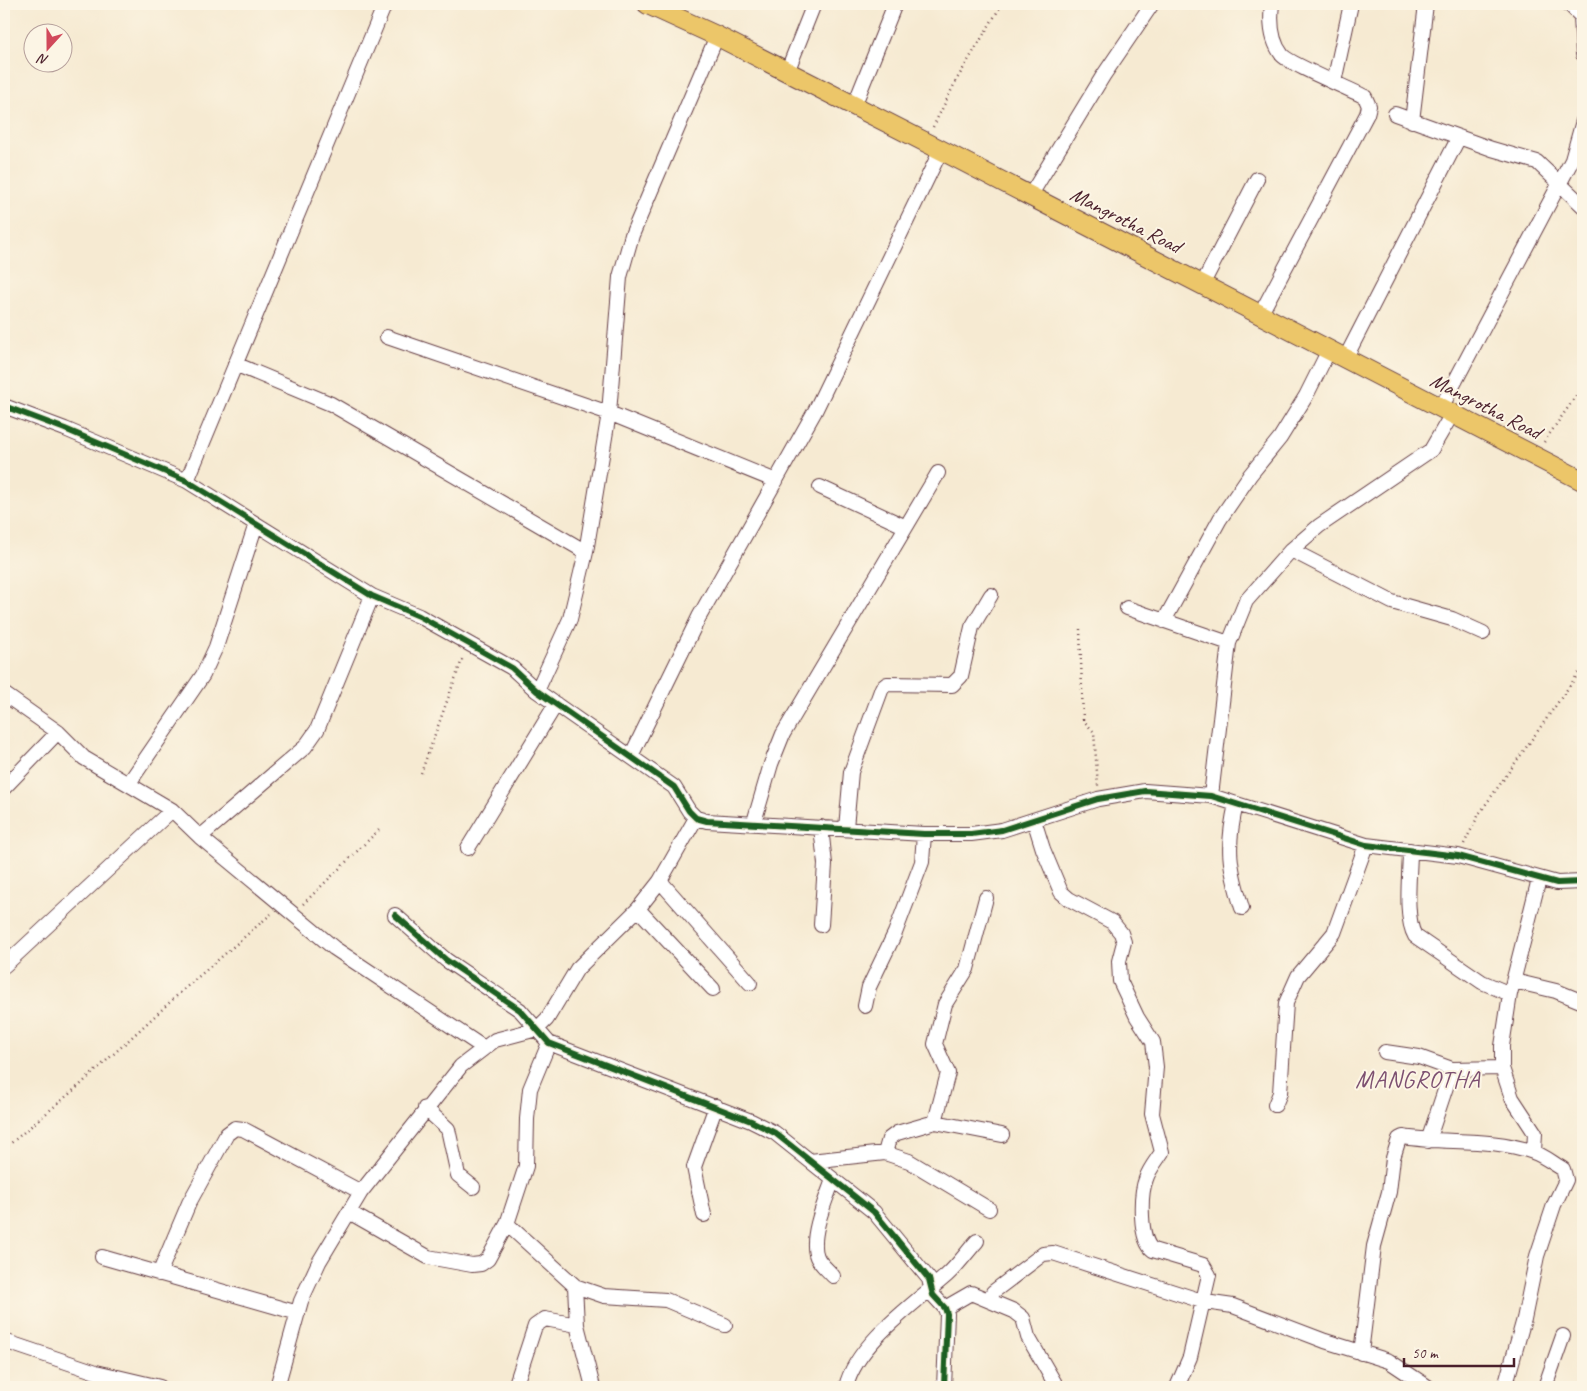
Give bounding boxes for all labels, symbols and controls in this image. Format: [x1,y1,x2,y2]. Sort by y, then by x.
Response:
north arrow [22,22,72,72]
text: N [34,49,51,69]
street label: Mangrotha Road [1066,181,1188,260]
street label: Mangrotha Road [1426,367,1548,446]
district label: MANGROTHA [1355,1064,1481,1094]
scale bar [1404,1336,1514,1368]
text: 50 m [1412,1344,1439,1363]

